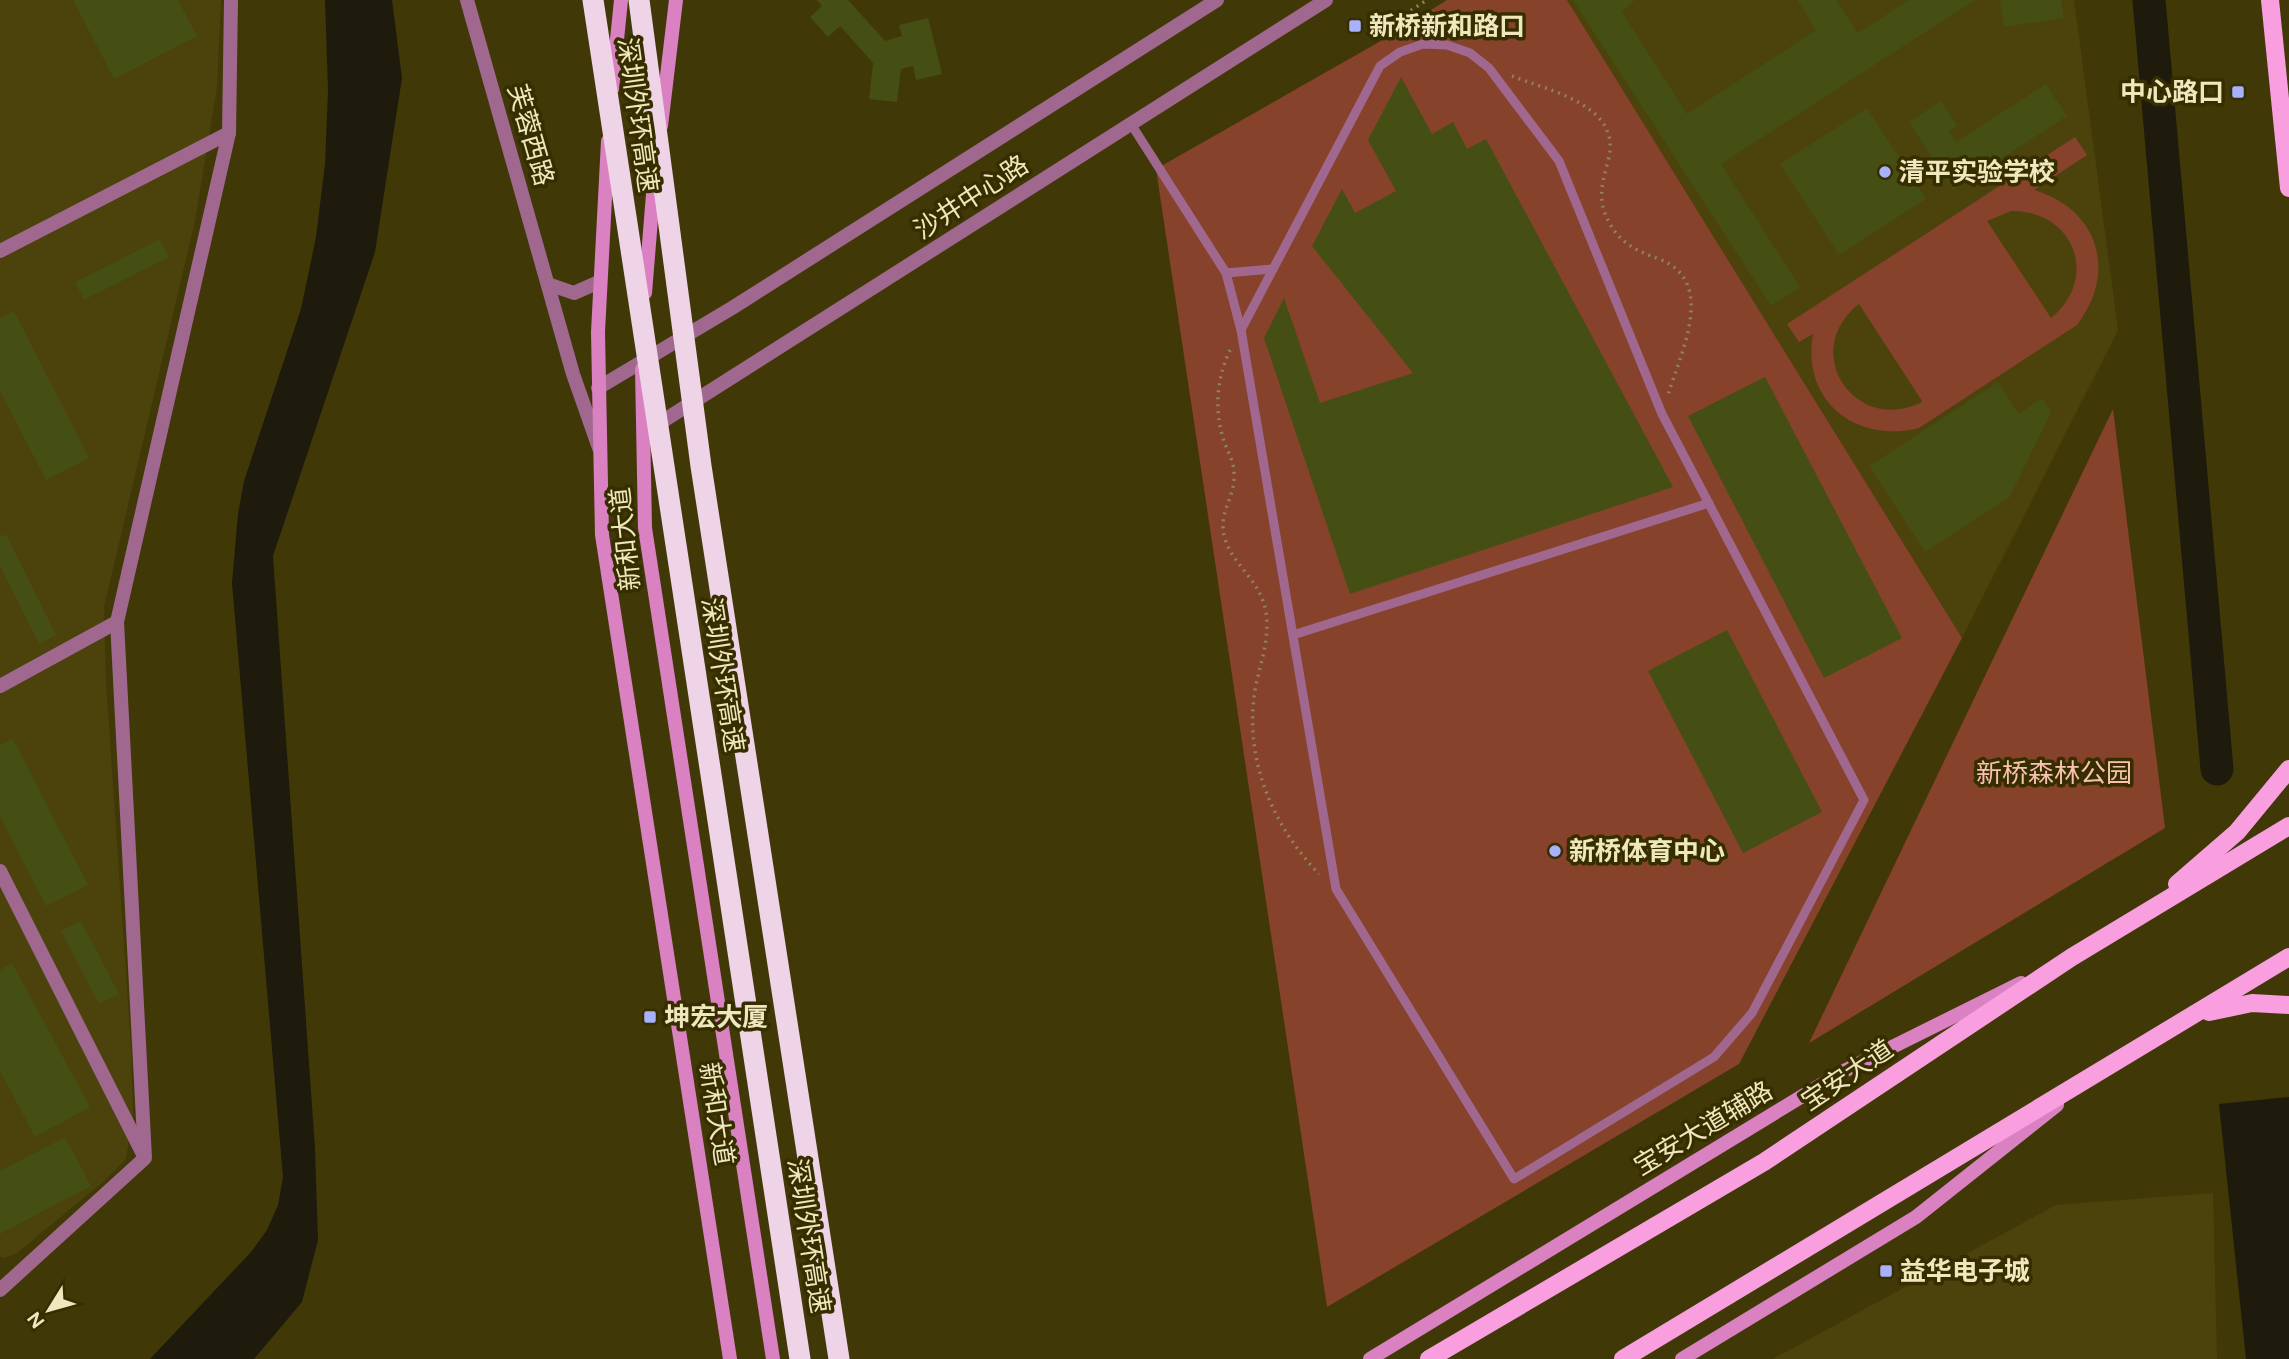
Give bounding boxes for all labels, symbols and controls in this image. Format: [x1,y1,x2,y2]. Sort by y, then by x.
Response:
place label: 新桥新和路口 [1369,10,1525,42]
marker: 新桥新和路口 [1347,18,1363,34]
street label: 深圳外环高速 [611,36,665,194]
place label: 中心路口 [2120,76,2224,108]
street label: 芙蓉西路 [501,81,561,189]
marker: 中心路口 [2230,84,2246,100]
street label: 沙井中心路 [908,148,1034,246]
place label: 清平实验学校 [1899,156,2055,188]
marker: 清平实验学校 [1877,164,1893,180]
street label: 新和大道 [604,486,646,592]
street label: 深圳外环高速 [695,595,751,755]
park label: 新桥森林公园 [1976,757,2132,789]
place label: 新桥体育中心 [1569,835,1725,867]
marker: 新桥体育中心 [1547,843,1563,859]
place label: 坤宏大厦 [664,1001,768,1033]
marker: 坤宏大厦 [642,1009,658,1025]
street label: 宝安大道 [1795,1033,1899,1117]
street label: 新和大道 [693,1060,741,1168]
street label: 宝安大道辅路 [1628,1074,1778,1182]
street label: 深圳外环高速 [781,1156,837,1316]
place label: 益华电子城 [1900,1255,2030,1287]
marker: 益华电子城 [1878,1263,1894,1279]
north arrow [14,1275,84,1345]
text: N [22,1307,49,1333]

